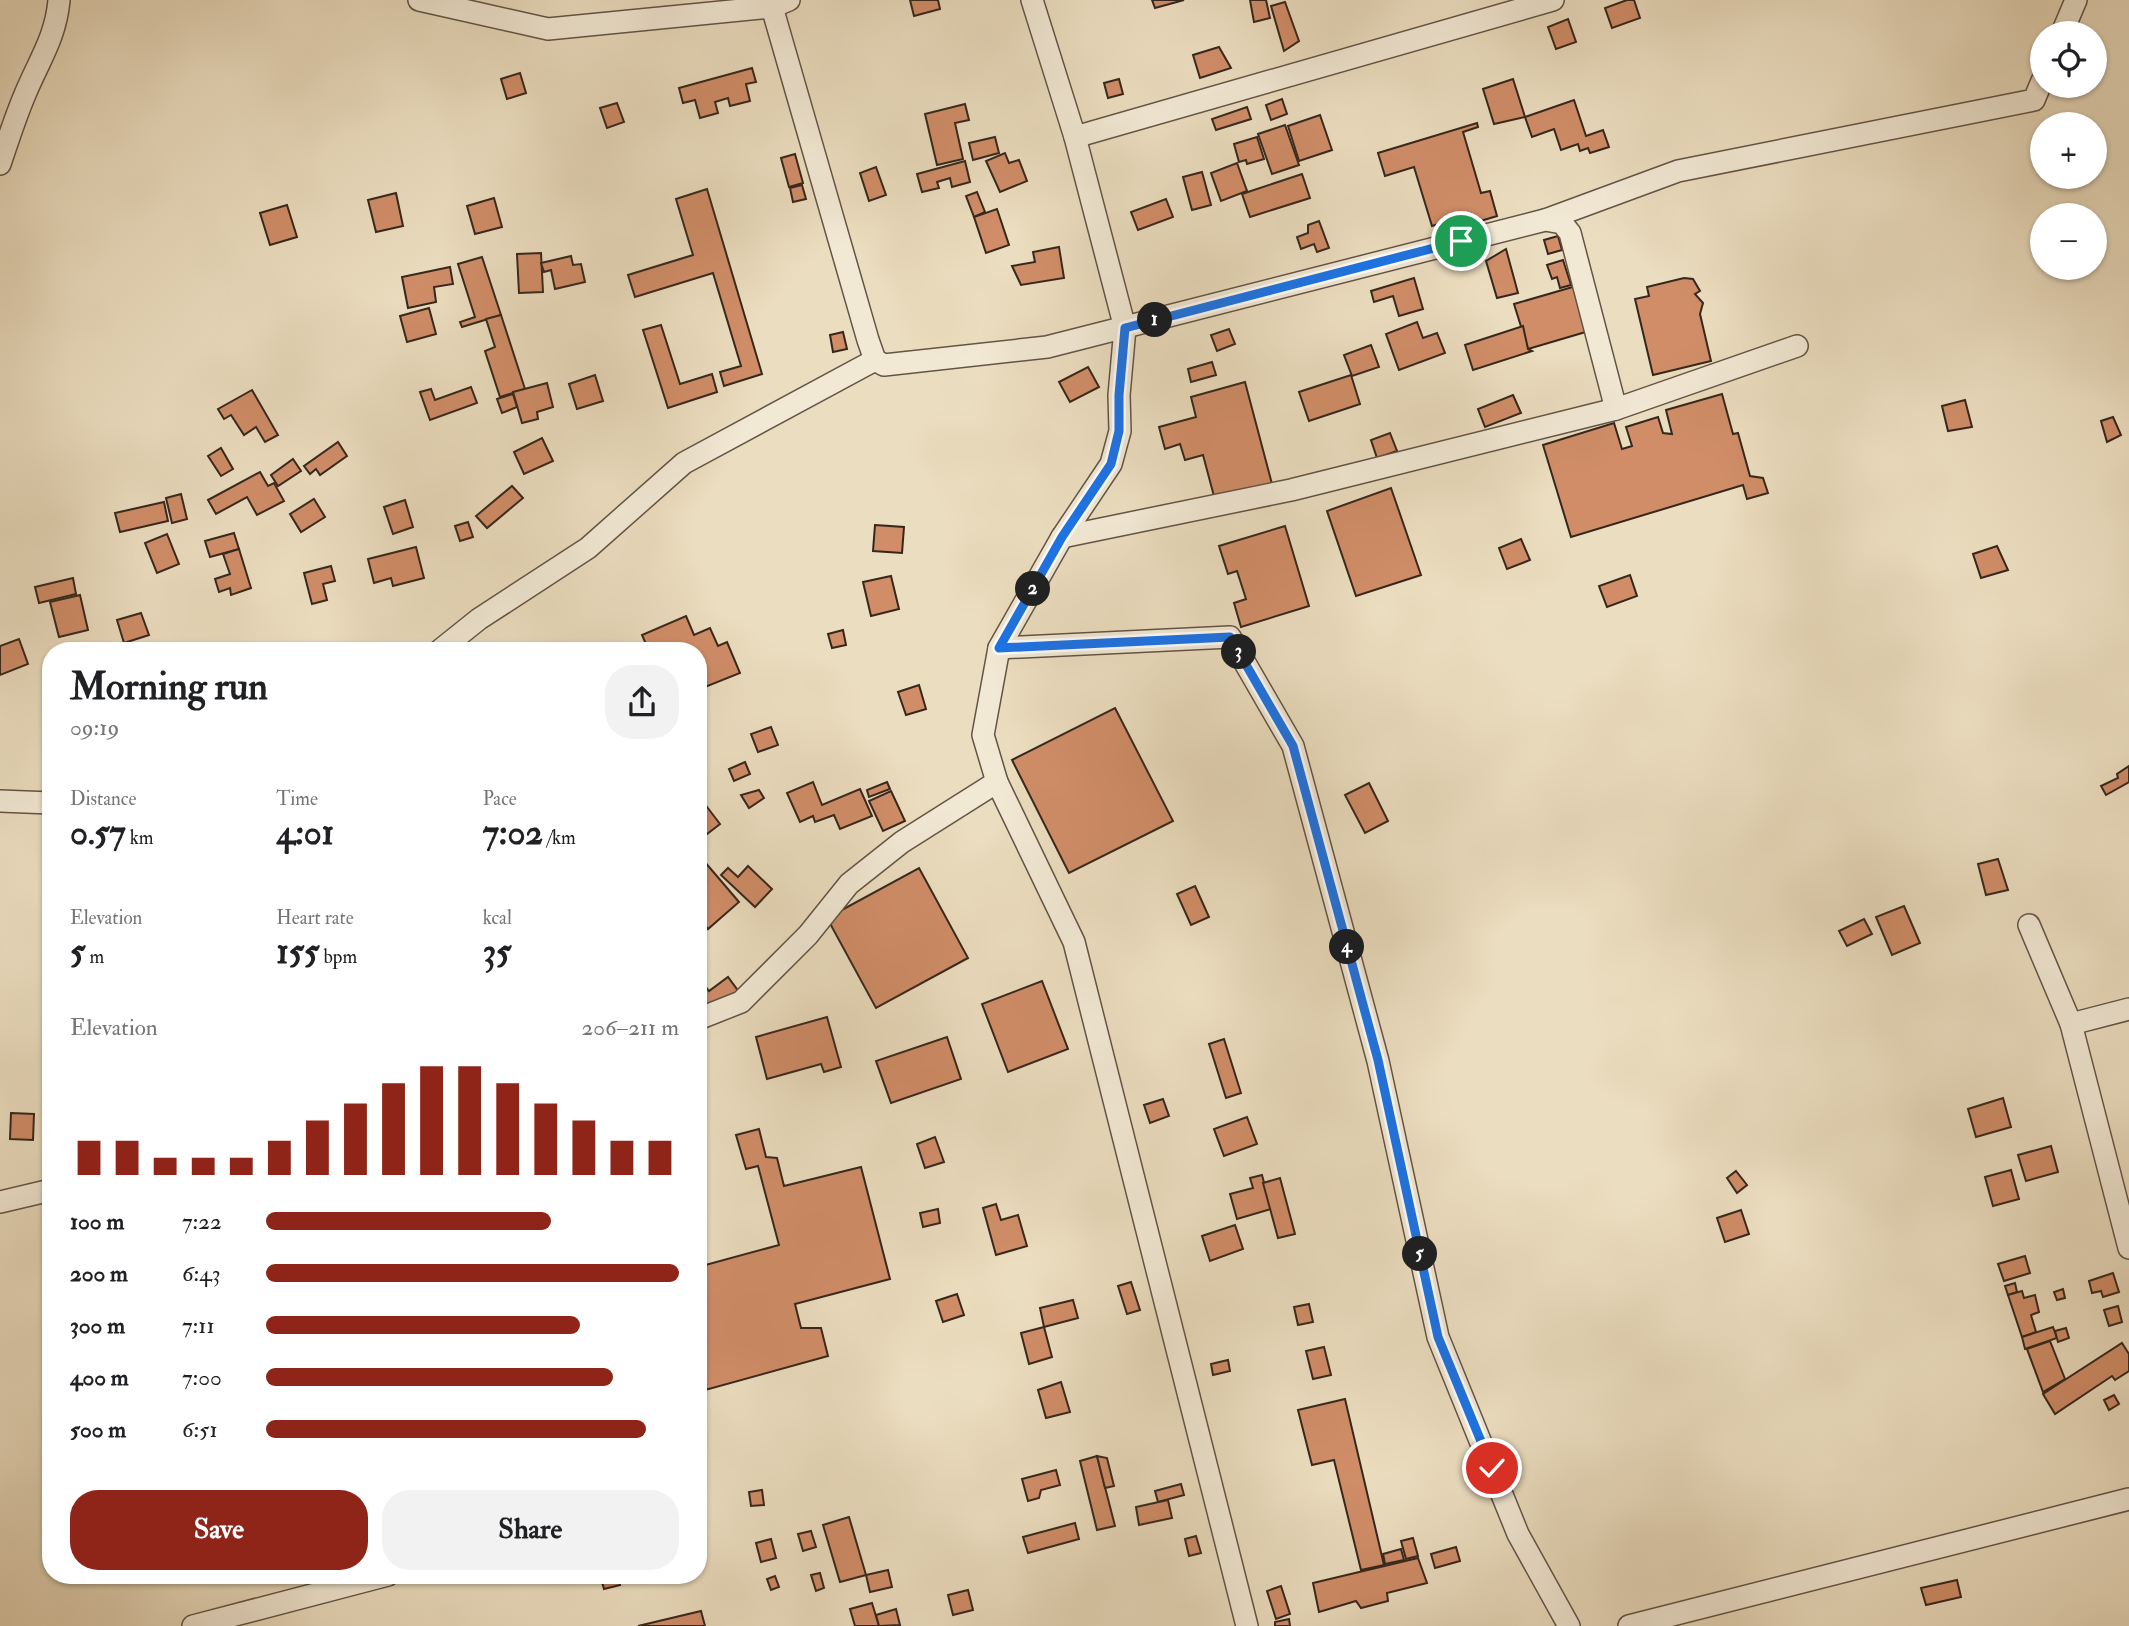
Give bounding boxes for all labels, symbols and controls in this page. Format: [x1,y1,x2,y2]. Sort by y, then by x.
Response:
map controls [2030,21,2107,280]
button: locate [2030,21,2107,98]
button: + [2030,112,2107,189]
button: − [2030,203,2107,280]
pin [1431,211,1491,271]
icon: arrive [1442,222,1480,260]
pin: 1 [1138,302,1172,338]
text: 1 [1151,307,1158,331]
pin: 2 [1016,572,1050,606]
text: 2 [1028,576,1037,600]
pin: 3 [1222,634,1256,670]
text: 3 [1235,639,1242,663]
text: Morning run [70,663,268,711]
button: share [605,665,679,739]
text: 09:19 [70,713,119,742]
text: Distance [70,787,136,811]
text: Time [276,787,318,811]
text: Pace [483,787,517,811]
text: 0.57 [70,811,126,855]
text: 4:01 [276,811,334,855]
text: 7:02 [483,811,543,855]
text: km [126,826,153,850]
text: /km [543,826,576,850]
text: Elevation [70,906,142,930]
text: Heart rate [276,906,354,930]
text: kcal [483,906,512,930]
text: 5 [70,930,85,974]
text: 155 [276,930,319,974]
text: 35 [483,930,511,974]
pin: 4 [1330,930,1364,964]
text: 4 [1341,934,1352,958]
text: m [85,945,104,969]
text: bpm [319,945,357,969]
text: Elevation [70,1013,158,1042]
text: 206–211 m [582,1013,679,1042]
text: 100 m [70,1207,124,1236]
text: 7:22 [182,1207,222,1236]
pin: 5 [1402,1236,1438,1272]
text: 5 [1415,1241,1424,1265]
text: 200 m [70,1259,128,1288]
text: 6:43 [182,1259,221,1288]
text: 300 m [70,1311,125,1340]
text: 7:11 [182,1311,215,1340]
text: 400 m [70,1363,129,1392]
text: 7:00 [182,1363,222,1392]
text: 500 m [70,1415,126,1444]
text: 6:51 [182,1415,218,1444]
pin [1462,1438,1522,1498]
icon: check [1473,1449,1511,1487]
button: Save [70,1490,368,1570]
button: Share [382,1490,679,1570]

